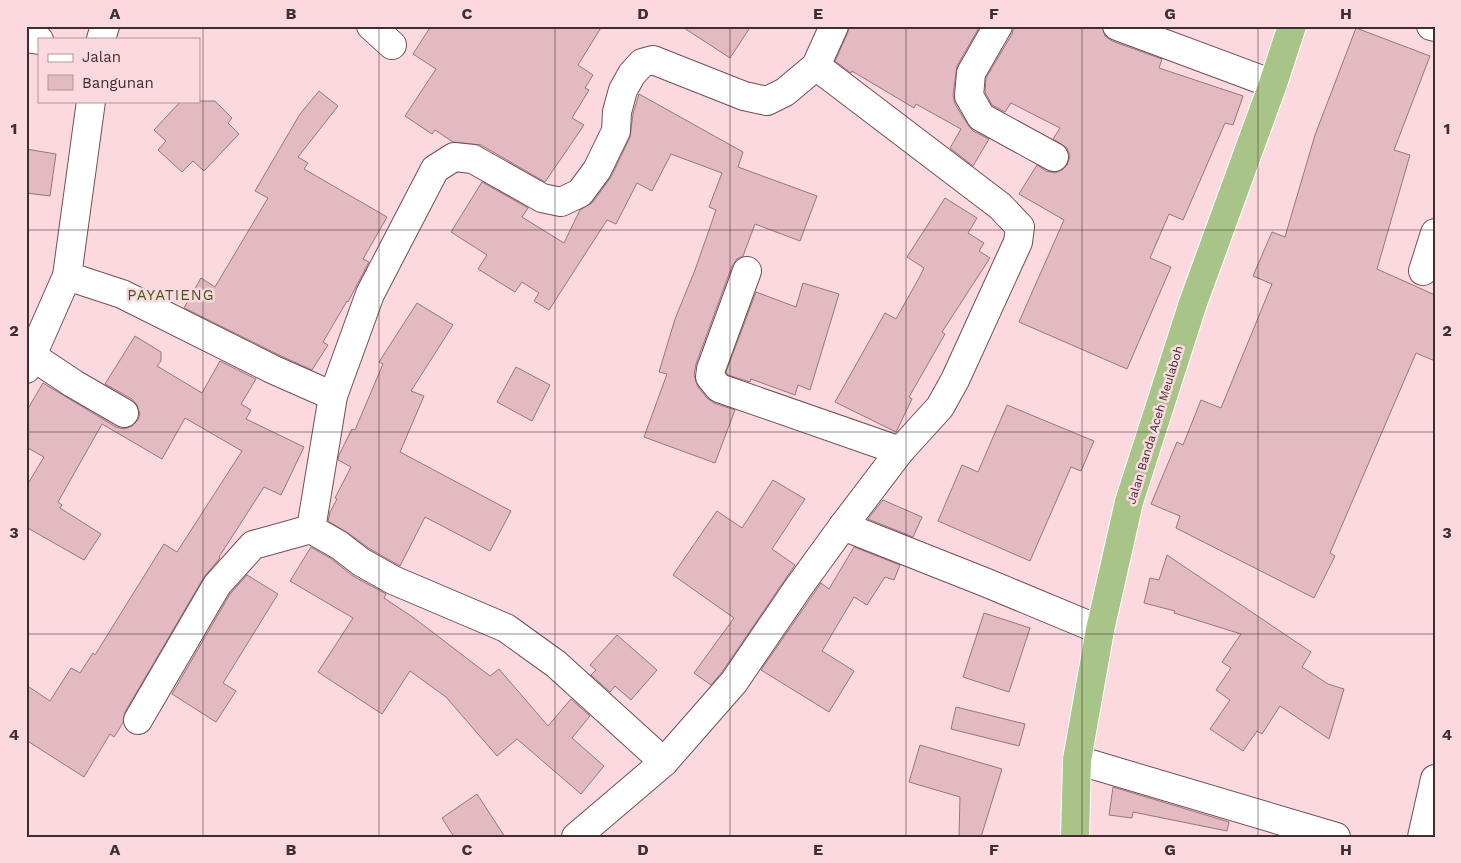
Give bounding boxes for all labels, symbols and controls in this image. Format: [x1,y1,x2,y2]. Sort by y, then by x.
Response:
text: A [110,4,121,23]
text: B [286,4,297,23]
text: C [462,4,473,23]
text: D [637,4,649,23]
text: E [813,4,823,23]
text: F [989,4,999,23]
text: G [1164,4,1176,23]
text: H [1340,4,1352,23]
legend [38,38,200,102]
text: Jalan [82,48,121,66]
text: Bangunan [82,74,154,92]
text: 1 [11,119,17,138]
text: 1 [1444,119,1450,138]
district label: PAYATIENG [127,286,215,304]
text: 2 [9,321,19,340]
text: 2 [1442,321,1452,340]
street label: Jalan Banda Aceh Meulaboh [1124,344,1186,506]
text: 3 [9,523,19,542]
text: 3 [1442,523,1452,542]
text: 4 [9,725,19,744]
text: 4 [1442,725,1452,744]
text: A [110,840,121,859]
text: B [286,840,297,859]
text: C [462,840,473,859]
text: D [637,840,649,859]
text: E [813,840,823,859]
text: F [989,840,999,859]
text: G [1164,840,1176,859]
text: H [1340,840,1352,859]

